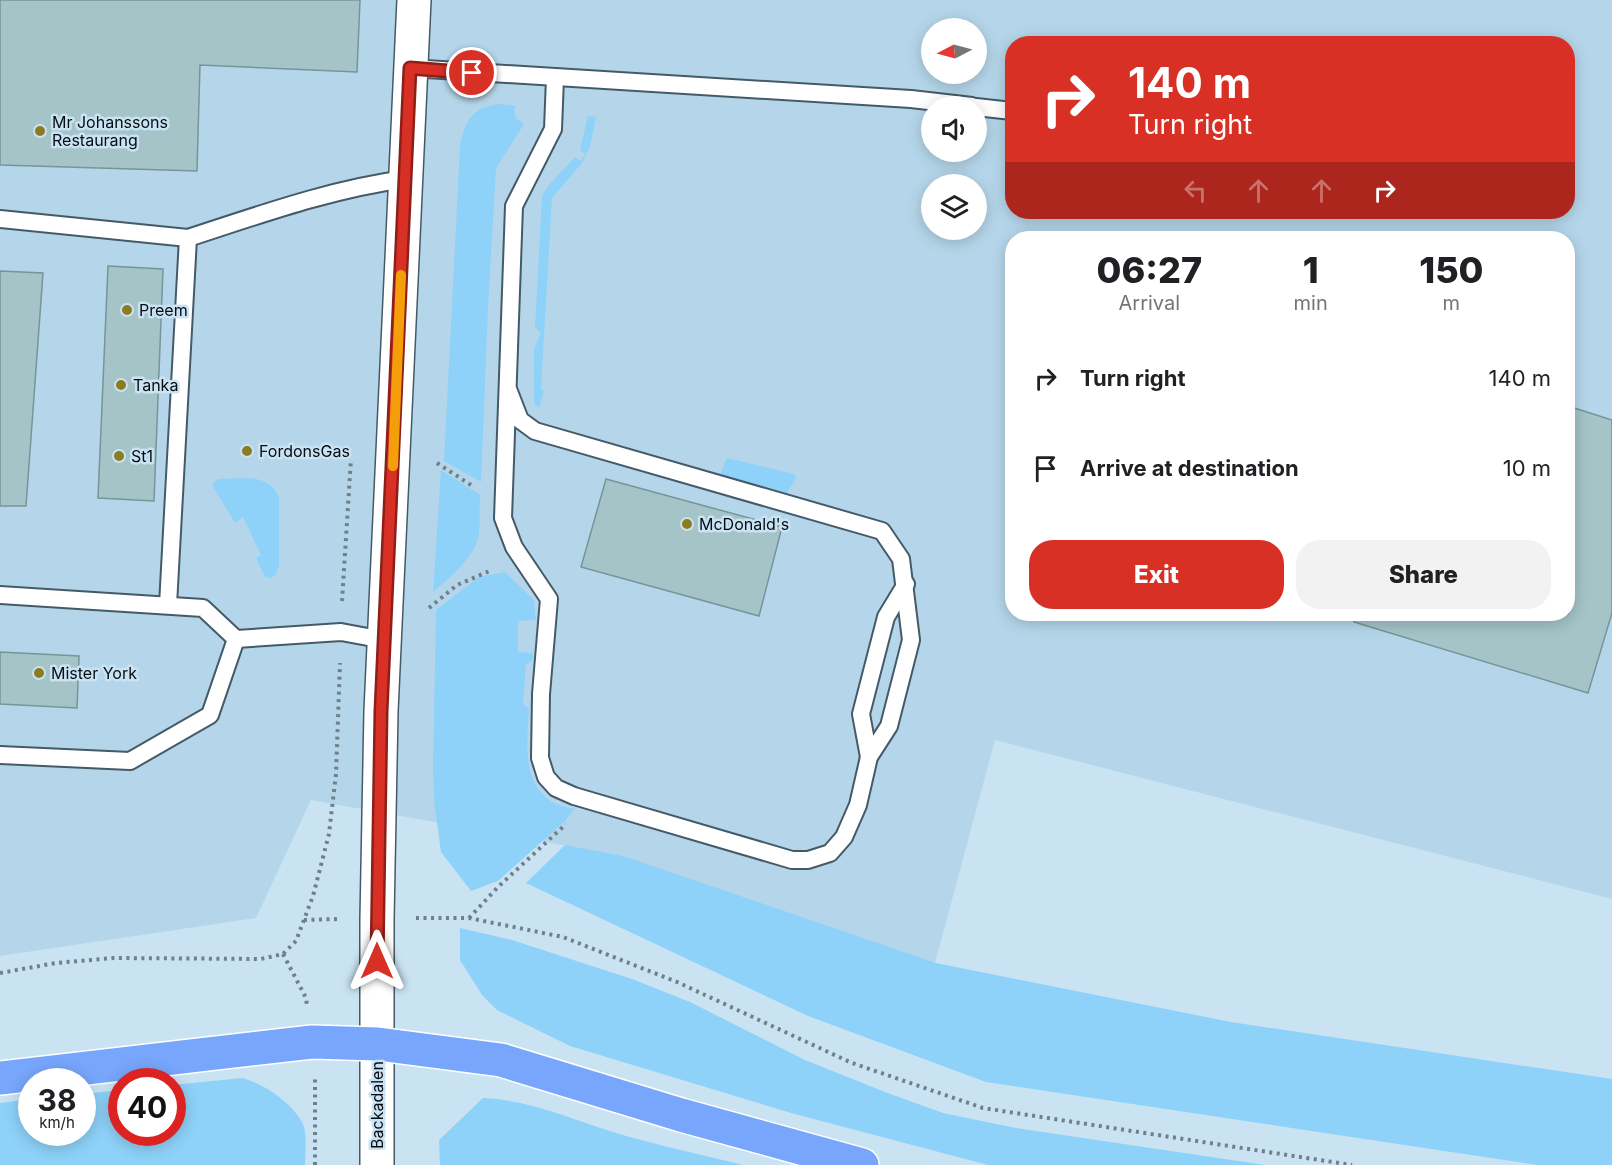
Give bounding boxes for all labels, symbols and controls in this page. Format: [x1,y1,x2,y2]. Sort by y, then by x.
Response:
north arrow [921,18,987,84]
map controls [921,18,987,240]
pin [446,47,497,98]
icon: arrive [455,56,488,89]
text: 140 m [1128,57,1251,108]
icon: right [1029,60,1107,138]
button: sound [921,96,987,162]
text: Turn right [1128,108,1252,141]
place label: Mr Johanssons Restaurang [52,112,168,150]
marker: Mr Johanssons Restaurang [33,124,47,138]
button: layers [921,174,987,240]
icon: left [1179,174,1212,207]
icon: ahead [1242,174,1275,207]
icon: ahead [1305,174,1338,207]
icon: right [1368,174,1401,207]
text: 06:27 [1097,248,1202,292]
text: 1 [1303,248,1319,292]
text: 150 [1419,248,1484,292]
text: Arrival [1119,291,1180,315]
text: min [1294,291,1328,315]
text: m [1443,291,1460,315]
place label: Preem [139,300,188,320]
marker: Preem [120,303,134,317]
icon: right [1029,362,1062,395]
text: Turn right [1080,365,1186,391]
text: 140 m [1489,365,1551,391]
place label: Tanka [133,375,178,395]
marker: Tanka [114,378,128,392]
place label: FordonsGas [259,441,350,461]
marker: FordonsGas [240,444,254,458]
place label: St1 [131,446,153,466]
marker: St1 [112,449,126,463]
icon: arrive [1029,452,1062,485]
text: Arrive at destination [1080,455,1299,481]
text: 10 m [1503,455,1551,481]
place label: McDonald's [699,514,789,534]
marker: McDonald's [680,517,694,531]
button: Exit [1029,540,1284,609]
button: Share [1296,540,1551,609]
place label: Mister York [51,663,137,683]
marker: Mister York [32,666,46,680]
position arrow [345,929,409,993]
street label: Backadalen [367,1061,387,1149]
speed limit sign: 40 [108,1068,186,1146]
text: 38 [38,1082,76,1118]
text: km/h [39,1113,75,1132]

